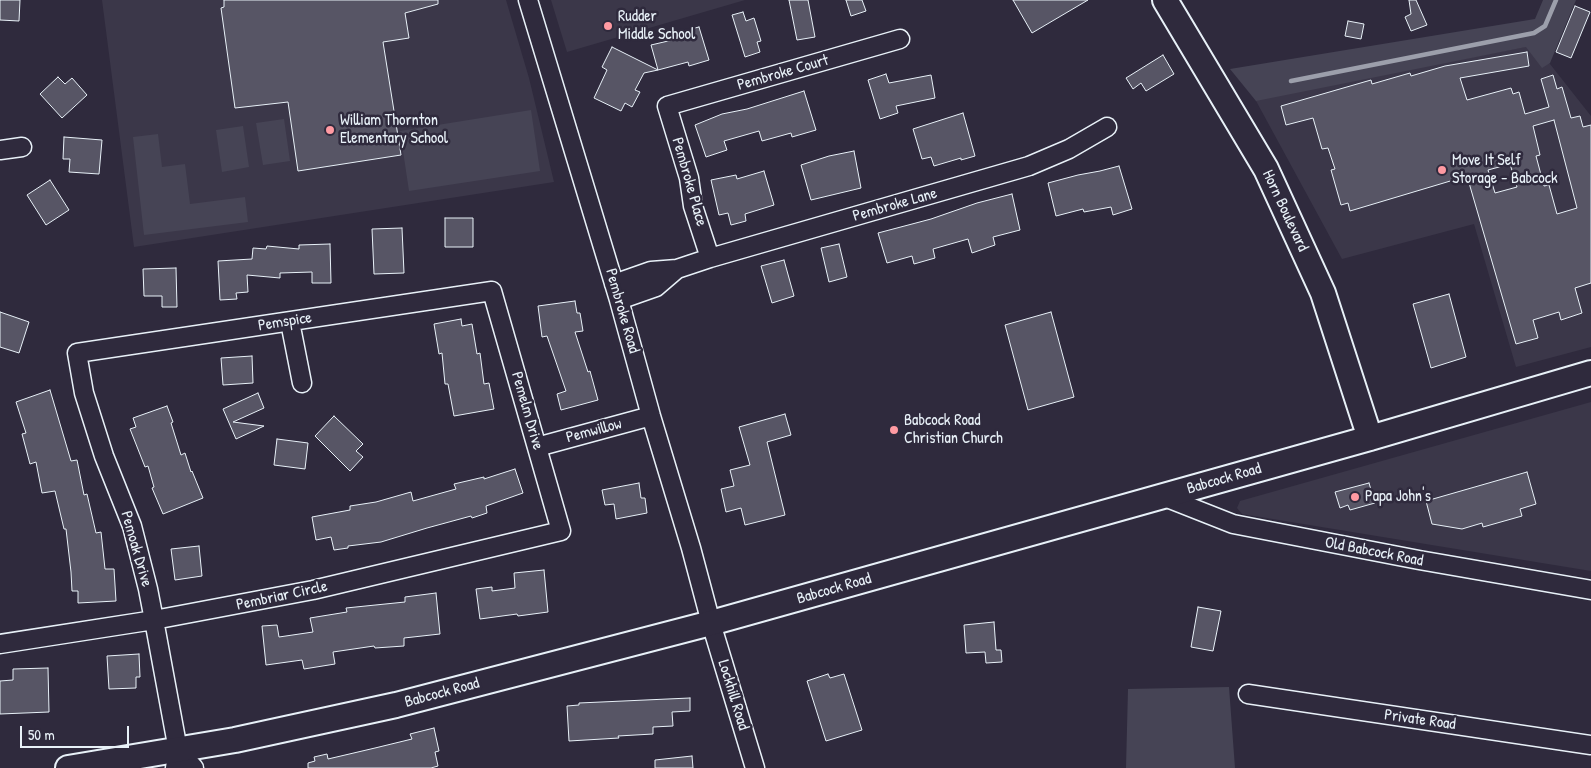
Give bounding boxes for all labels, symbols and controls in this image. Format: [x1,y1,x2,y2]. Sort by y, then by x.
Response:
place label: Rudder Middle School [618,7,695,45]
marker: Rudder Middle School [602,20,614,32]
street label: Pembroke Court [735,51,831,95]
place label: William Thornton Elementary School [340,111,448,149]
marker: William Thornton Elementary School [324,124,336,136]
street label: Pembroke Place [667,135,711,229]
place label: Move It Self Storage - Babcock [1452,151,1558,189]
marker: Move It Self Storage - Babcock [1436,164,1448,176]
street label: Horn Boulevard [1258,167,1312,255]
street label: Pembroke Lane [851,184,939,226]
street label: Pembroke Road [601,267,643,355]
street label: Pemspice [257,308,313,336]
street label: Pemelm Drive [507,370,547,452]
place label: Babcock Road Christian Church [904,411,1003,449]
street label: Pemwillow [564,414,624,448]
marker: Babcock Road Christian Church [888,424,900,436]
street label: Babcock Road [1185,459,1263,499]
place label: Papa John's [1365,487,1431,507]
marker: Papa John's [1349,491,1361,503]
street label: Pemoak Drive [116,509,156,589]
street label: Old Babcock Road [1323,533,1425,571]
street label: Babcock Road [795,569,873,609]
street label: Pembriar Circle [235,577,329,615]
street label: Lockhill Road [713,658,753,732]
street label: Babcock Road [403,674,481,712]
street label: Private Road [1383,705,1457,735]
scale bar [22,716,131,748]
text: 50 m [28,724,55,745]

